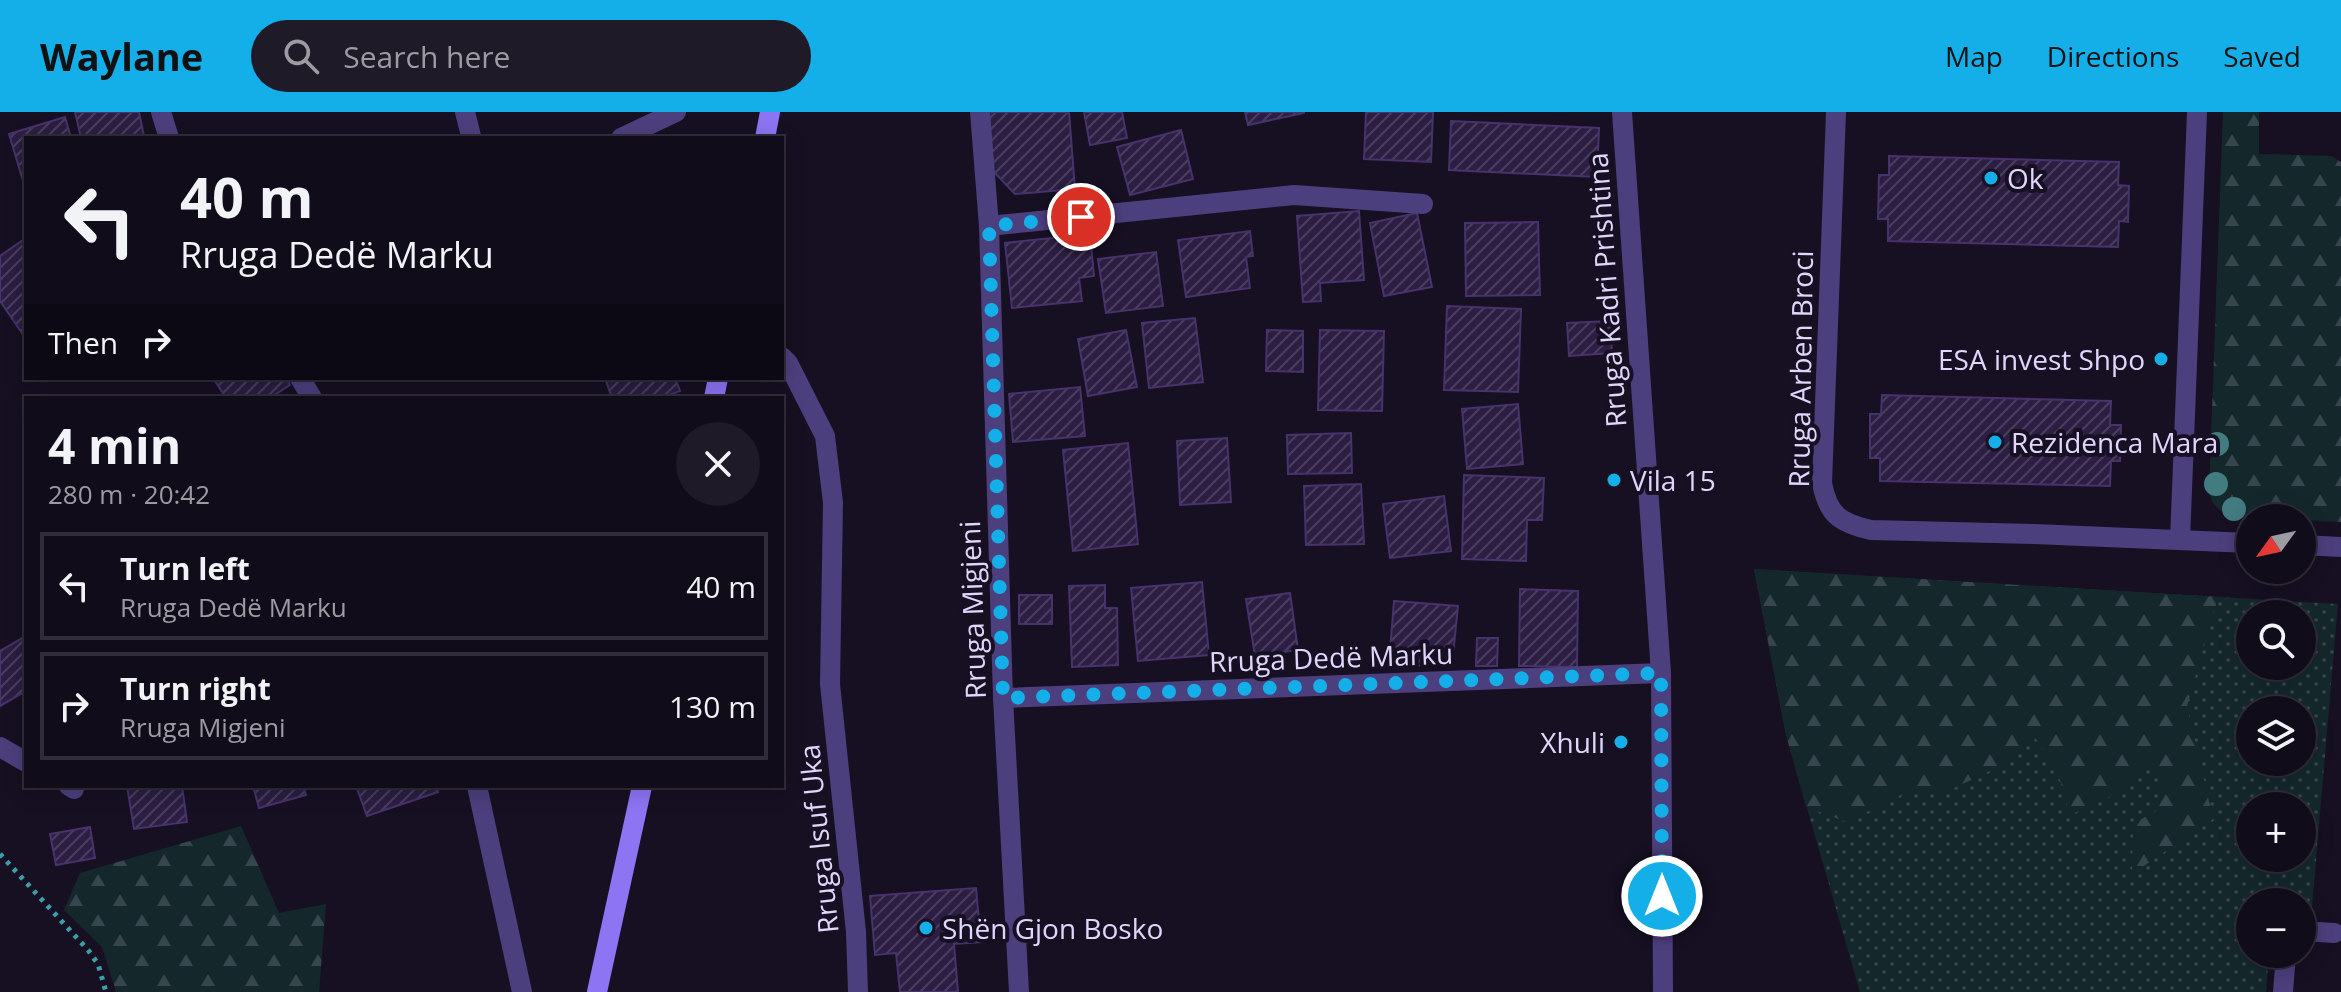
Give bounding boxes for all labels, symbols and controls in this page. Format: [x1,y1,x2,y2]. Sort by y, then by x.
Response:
search box [251,20,811,92]
text: Waylane [40,30,203,82]
icon: search [279,34,323,78]
text: Search here [343,36,510,77]
text: Map [1945,37,2003,75]
text: Directions [2047,37,2179,75]
text: Saved [2223,37,2301,75]
street label: Rruga Kadri Prishtina [1577,151,1635,429]
text: 40 m [180,158,314,234]
place label: Ok [2007,159,2044,197]
icon: left [48,168,152,272]
marker: Ok [1982,169,2000,187]
pin [1047,183,1115,251]
icon: arrive [1059,195,1103,239]
text: Rruga Dedë Marku [180,230,494,279]
street label: Rruga Arben Broci [1779,250,1821,488]
icon: right [134,320,178,364]
text: Then [48,322,118,363]
place label: ESA invest Shpo [1938,340,2145,378]
marker: ESA invest Shpo [2152,350,2170,368]
text: 4 min [48,413,181,478]
button: close [676,422,760,506]
place label: Rezidenca Mara [2011,423,2218,461]
marker: Rezidenca Mara [1986,433,2004,451]
place label: Vila 15 [1630,461,1716,499]
marker: Vila 15 [1605,471,1623,489]
text: 280 m · 20:42 [48,476,210,512]
north arrow [2236,504,2316,584]
map controls [2236,504,2316,968]
street label: Rruga Migjeni [950,520,994,700]
text: Turn left [120,548,250,589]
icon: left [52,564,96,608]
text: 40 m [686,566,756,607]
text: Rruga Dedë Marku [120,589,347,625]
button: search [2236,600,2316,680]
street label: Rruga Dedë Marku [1208,634,1454,680]
text: Turn right [120,668,271,709]
icon: right [52,684,96,728]
text: 130 m [669,686,756,727]
button: layers [2236,696,2316,776]
text: Rruga Migjeni [120,709,286,745]
place label: Xhuli [1540,723,1605,761]
marker: Xhuli [1612,733,1630,751]
street label: Rruga Isuf Uka [789,743,847,935]
button: + [2236,792,2316,872]
position arrow [1620,854,1704,938]
button: − [2236,888,2316,968]
place label: Shën Gjon Bosko [942,909,1163,947]
marker: Shën Gjon Bosko [917,919,935,937]

